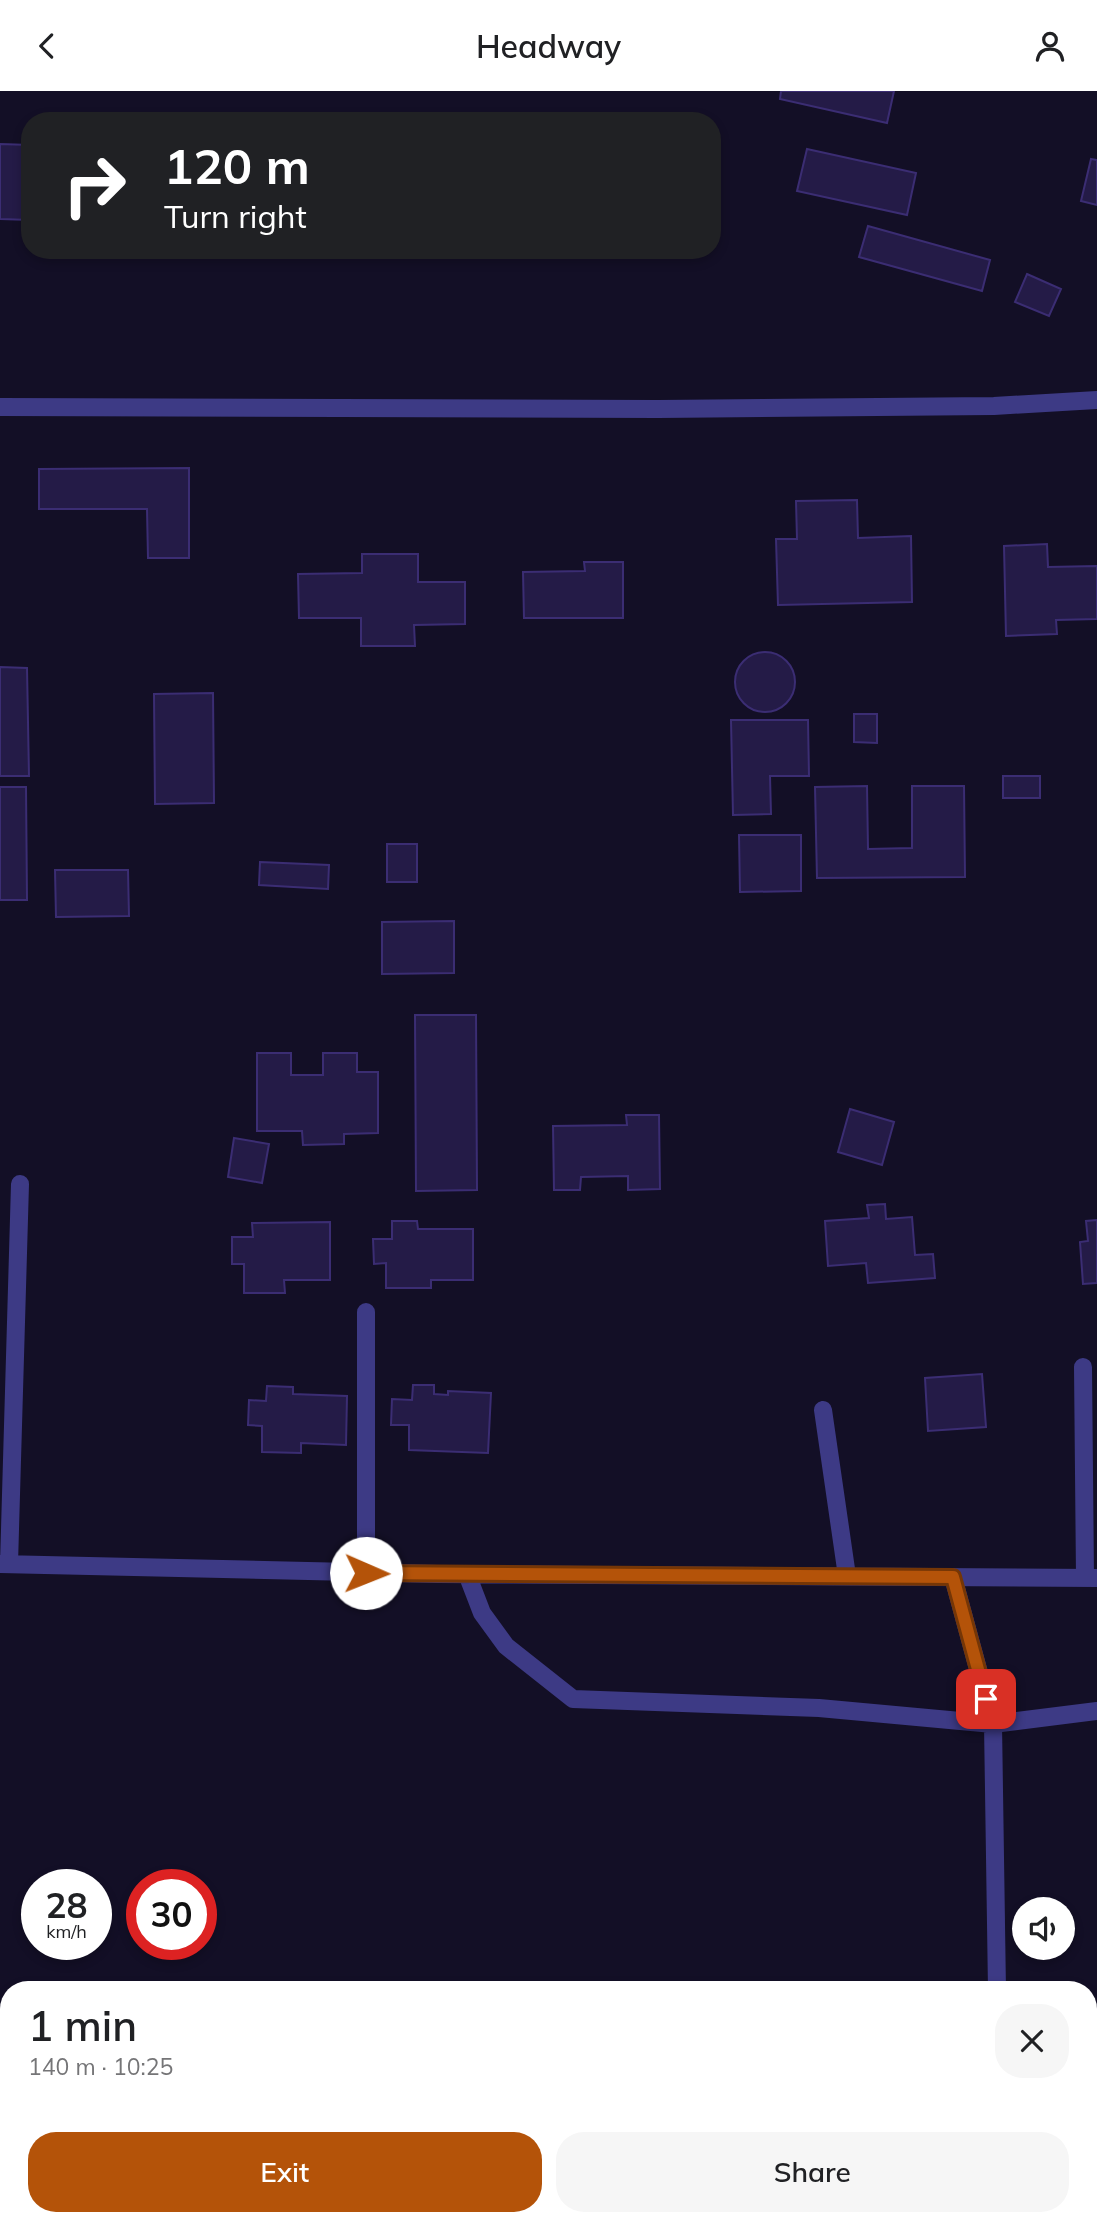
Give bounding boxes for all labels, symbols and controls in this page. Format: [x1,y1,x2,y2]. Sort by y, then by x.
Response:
text: Headway [476,26,621,66]
icon: back [28,27,66,65]
icon: person [1031,27,1069,65]
text: 120 m [164,135,310,196]
icon: right [49,140,140,231]
text: Turn right [164,196,307,236]
position arrow [329,1536,403,1610]
pin [956,1669,1016,1729]
icon: arrive [967,1680,1005,1718]
speed limit sign: 30 [126,1869,217,1960]
text: 28 [45,1883,88,1927]
map controls [1012,1897,1075,1960]
button: sound [1012,1897,1075,1960]
text: km/h [46,1920,87,1943]
text: 1 min [28,1999,137,2052]
button: close [995,2004,1069,2078]
text: 140 m · 10:25 [28,2052,173,2081]
button: Exit [28,2132,542,2212]
button: Share [556,2132,1069,2212]

